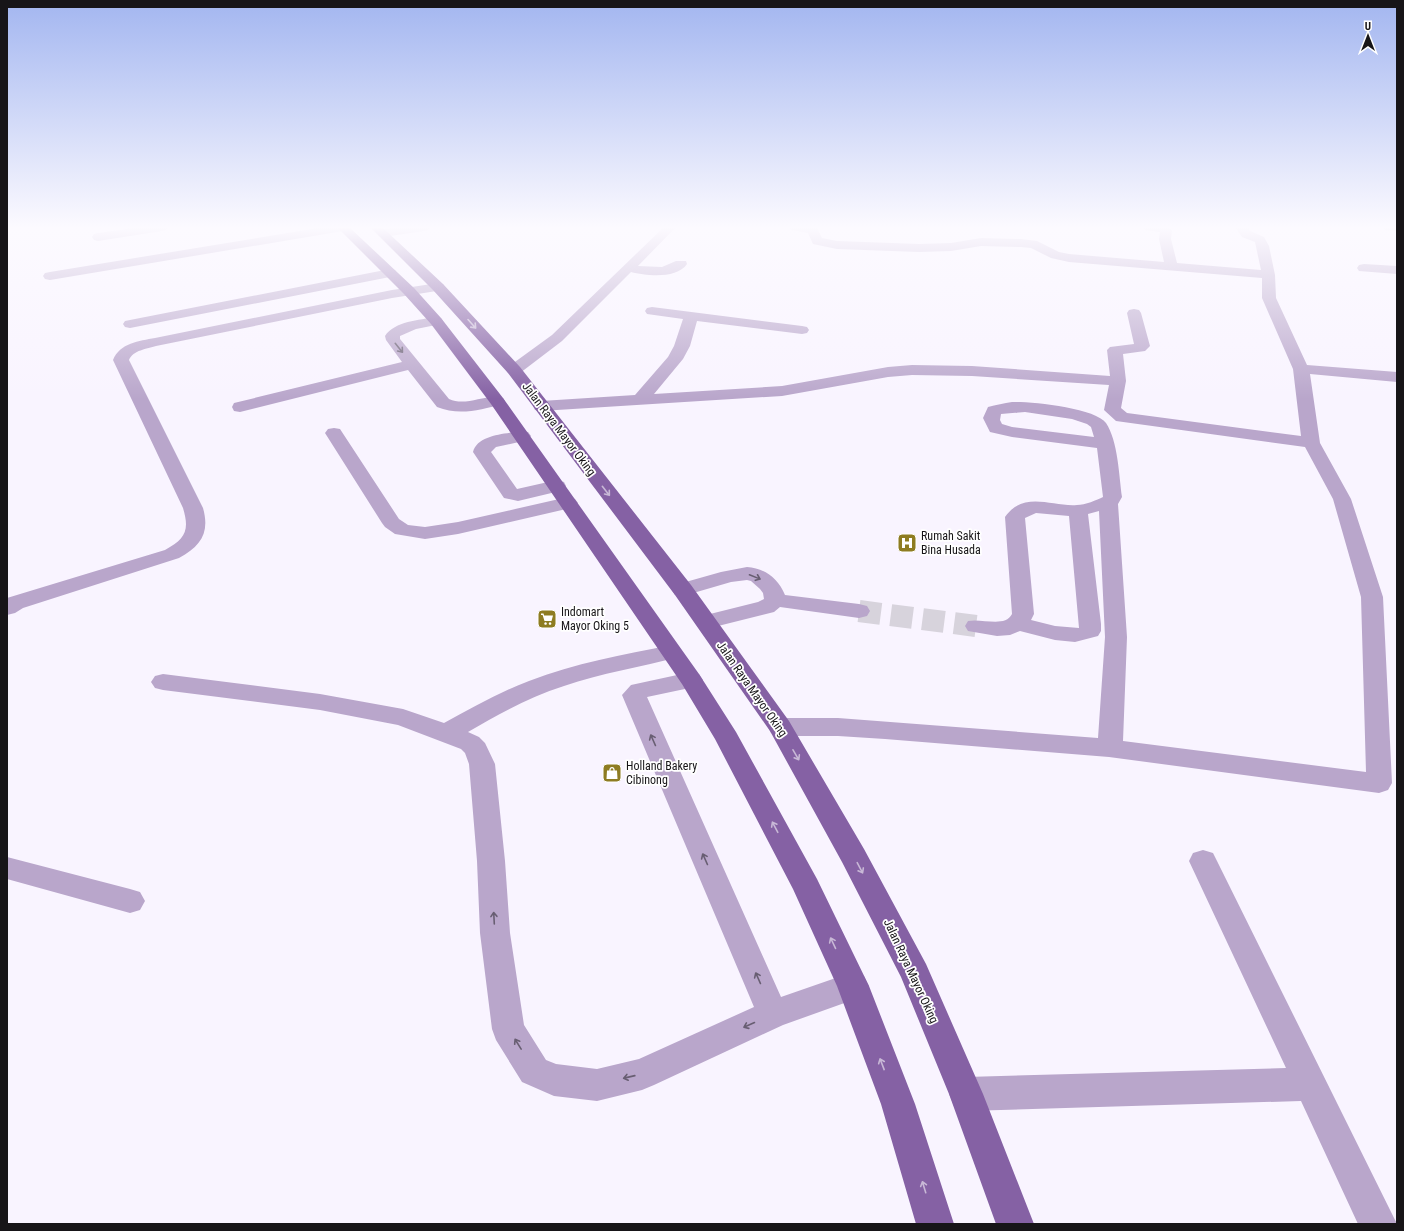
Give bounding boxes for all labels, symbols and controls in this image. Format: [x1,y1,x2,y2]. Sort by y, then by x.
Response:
north arrow [1348,16,1388,56]
text: U [1365,20,1371,33]
one-way arrow [467,319,477,329]
one-way arrow [395,343,403,354]
street label: Jalan Raya Mayor Oking [519,380,599,478]
one-way arrow [602,485,610,496]
place label: Rumah Sakit Bina Husada [921,529,981,557]
hospital icon: Rumah Sakit Bina Husada [896,532,918,554]
one-way arrow [749,573,761,581]
place label: Indomart Mayor Oking 5 [561,605,629,633]
supermarket icon: Indomart Mayor Oking 5 [536,608,558,630]
street label: Jalan Raya Mayor Oking [714,639,790,739]
one-way arrow [649,735,656,747]
one-way arrow [793,749,800,761]
place label: Holland Bakery Cibinong [626,759,697,787]
shop icon: Holland Bakery Cibinong [601,762,623,784]
one-way arrow [770,821,778,833]
one-way arrow [701,854,709,866]
one-way arrow [857,862,864,874]
one-way arrow [490,912,497,925]
street label: Jalan Raya Mayor Oking [881,917,941,1025]
one-way arrow [829,938,836,950]
one-way arrow [754,973,761,985]
one-way arrow [743,1022,755,1029]
one-way arrow [513,1038,521,1050]
one-way arrow [878,1058,886,1070]
one-way arrow [623,1073,636,1081]
one-way arrow [920,1180,927,1193]

